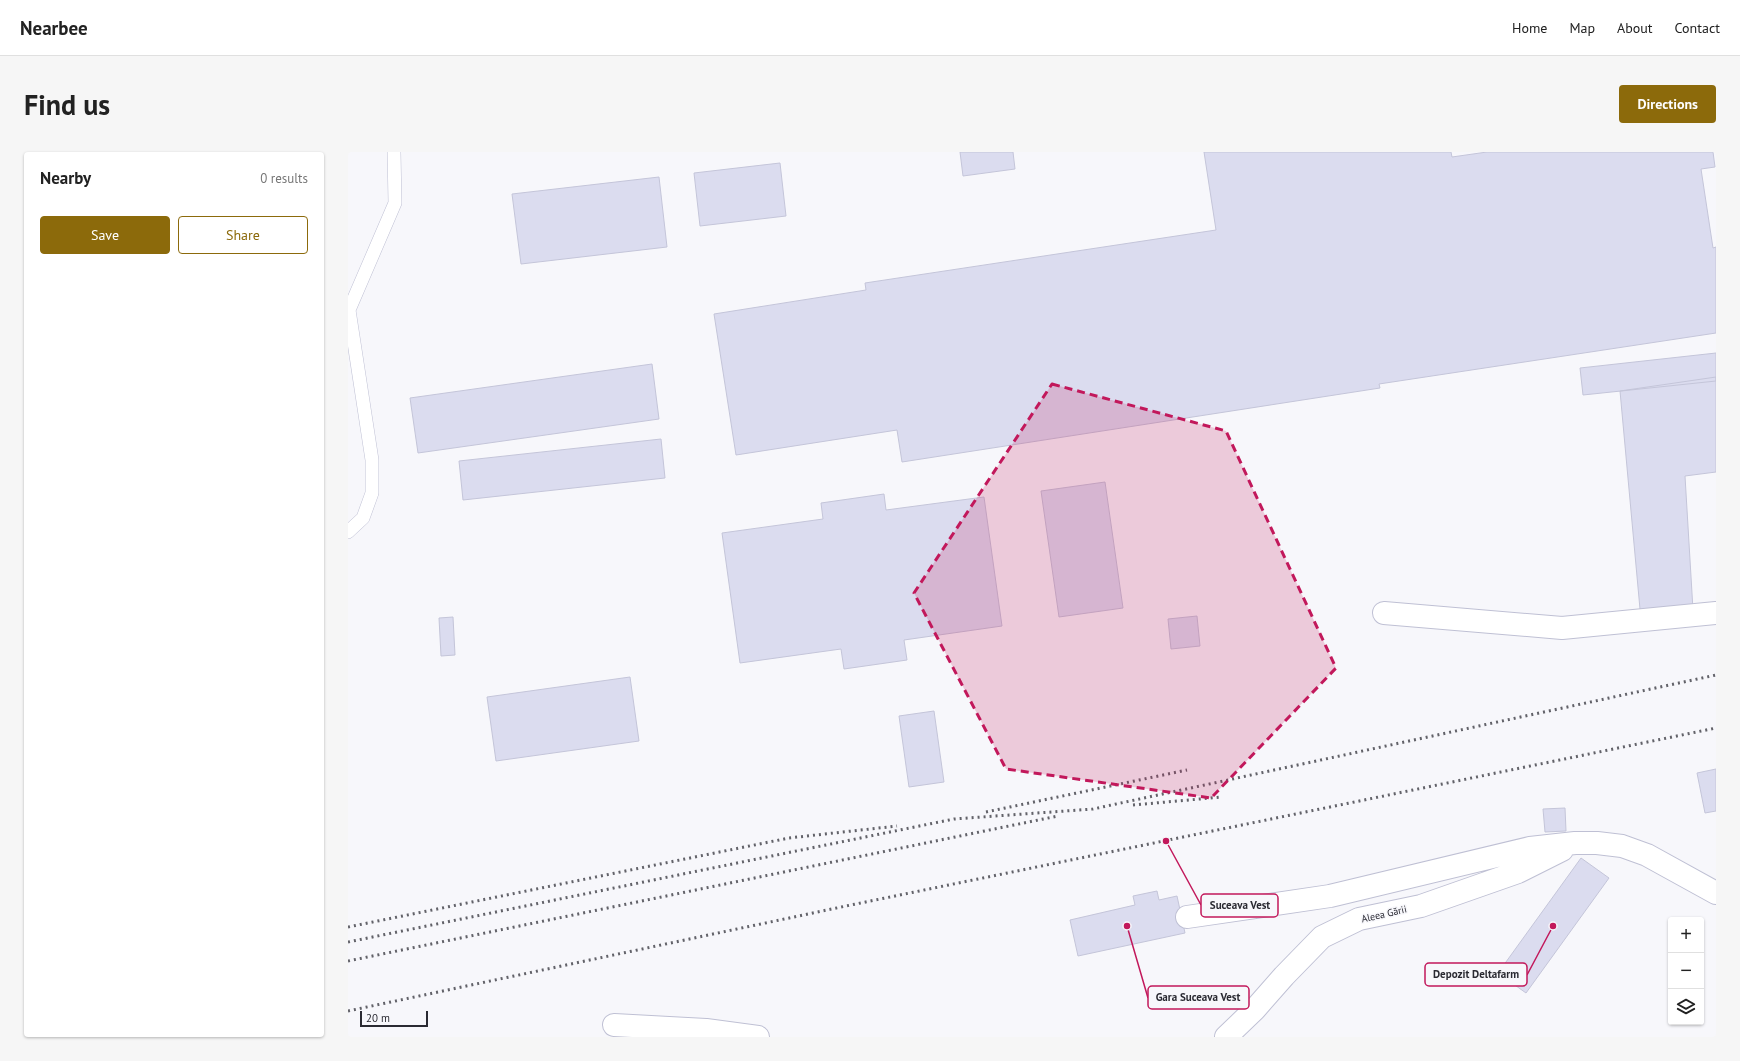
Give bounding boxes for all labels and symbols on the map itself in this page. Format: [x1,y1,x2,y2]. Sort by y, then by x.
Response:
callout: Suceava Vest [1201,894,1278,917]
text: Suceava Vest [1210,898,1270,912]
street label: Aleea Gării [1360,902,1408,926]
callout: Depozit Deltafarm [1425,963,1527,986]
text: Depozit Deltafarm [1433,967,1519,981]
callout: Gara Suceava Vest [1148,986,1249,1009]
text: Gara Suceava Vest [1156,990,1240,1004]
scale bar [360,1009,428,1028]

